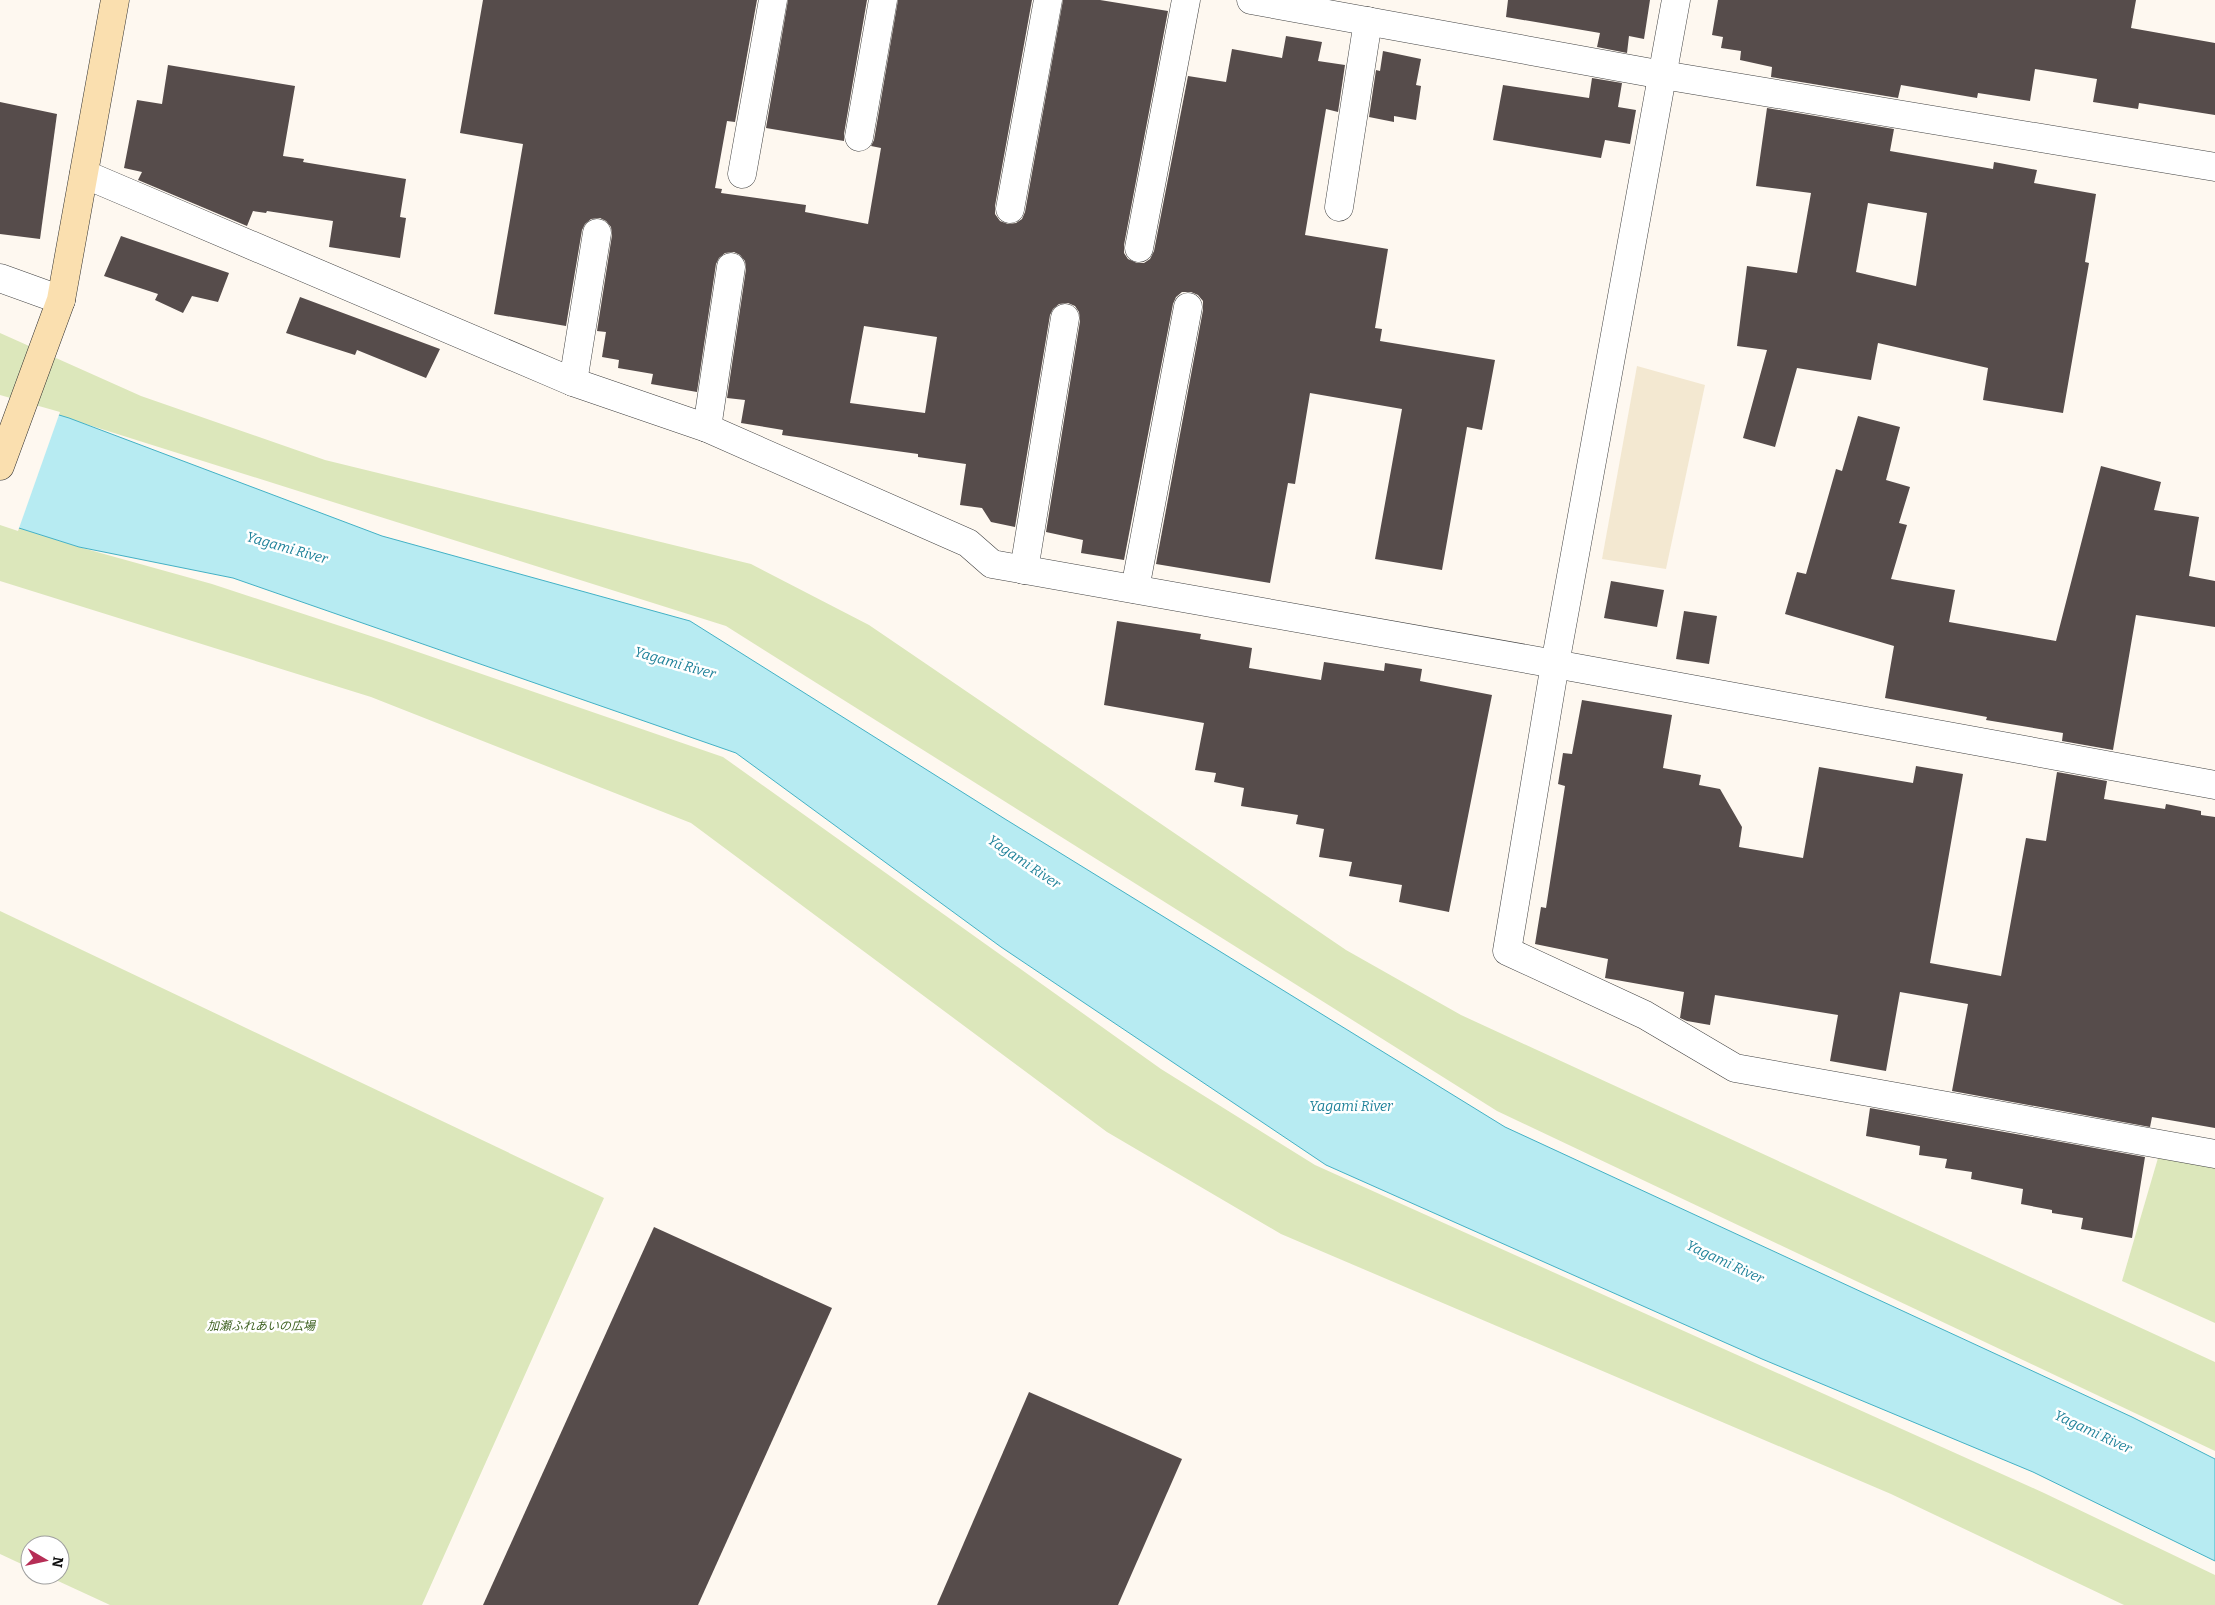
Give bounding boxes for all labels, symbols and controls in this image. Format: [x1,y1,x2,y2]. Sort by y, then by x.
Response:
water label: Yagami River [244,528,331,568]
water label: Yagami River [632,643,719,683]
water label: Yagami River [985,832,1064,893]
water label: Yagami River [1309,1098,1394,1115]
water label: Yagami River [1684,1237,1768,1288]
park label: 加瀬ふれあいの広場 [207,1319,317,1333]
water label: Yagami River [2052,1407,2136,1458]
north arrow [20,1535,70,1585]
text: N [48,1555,67,1569]

